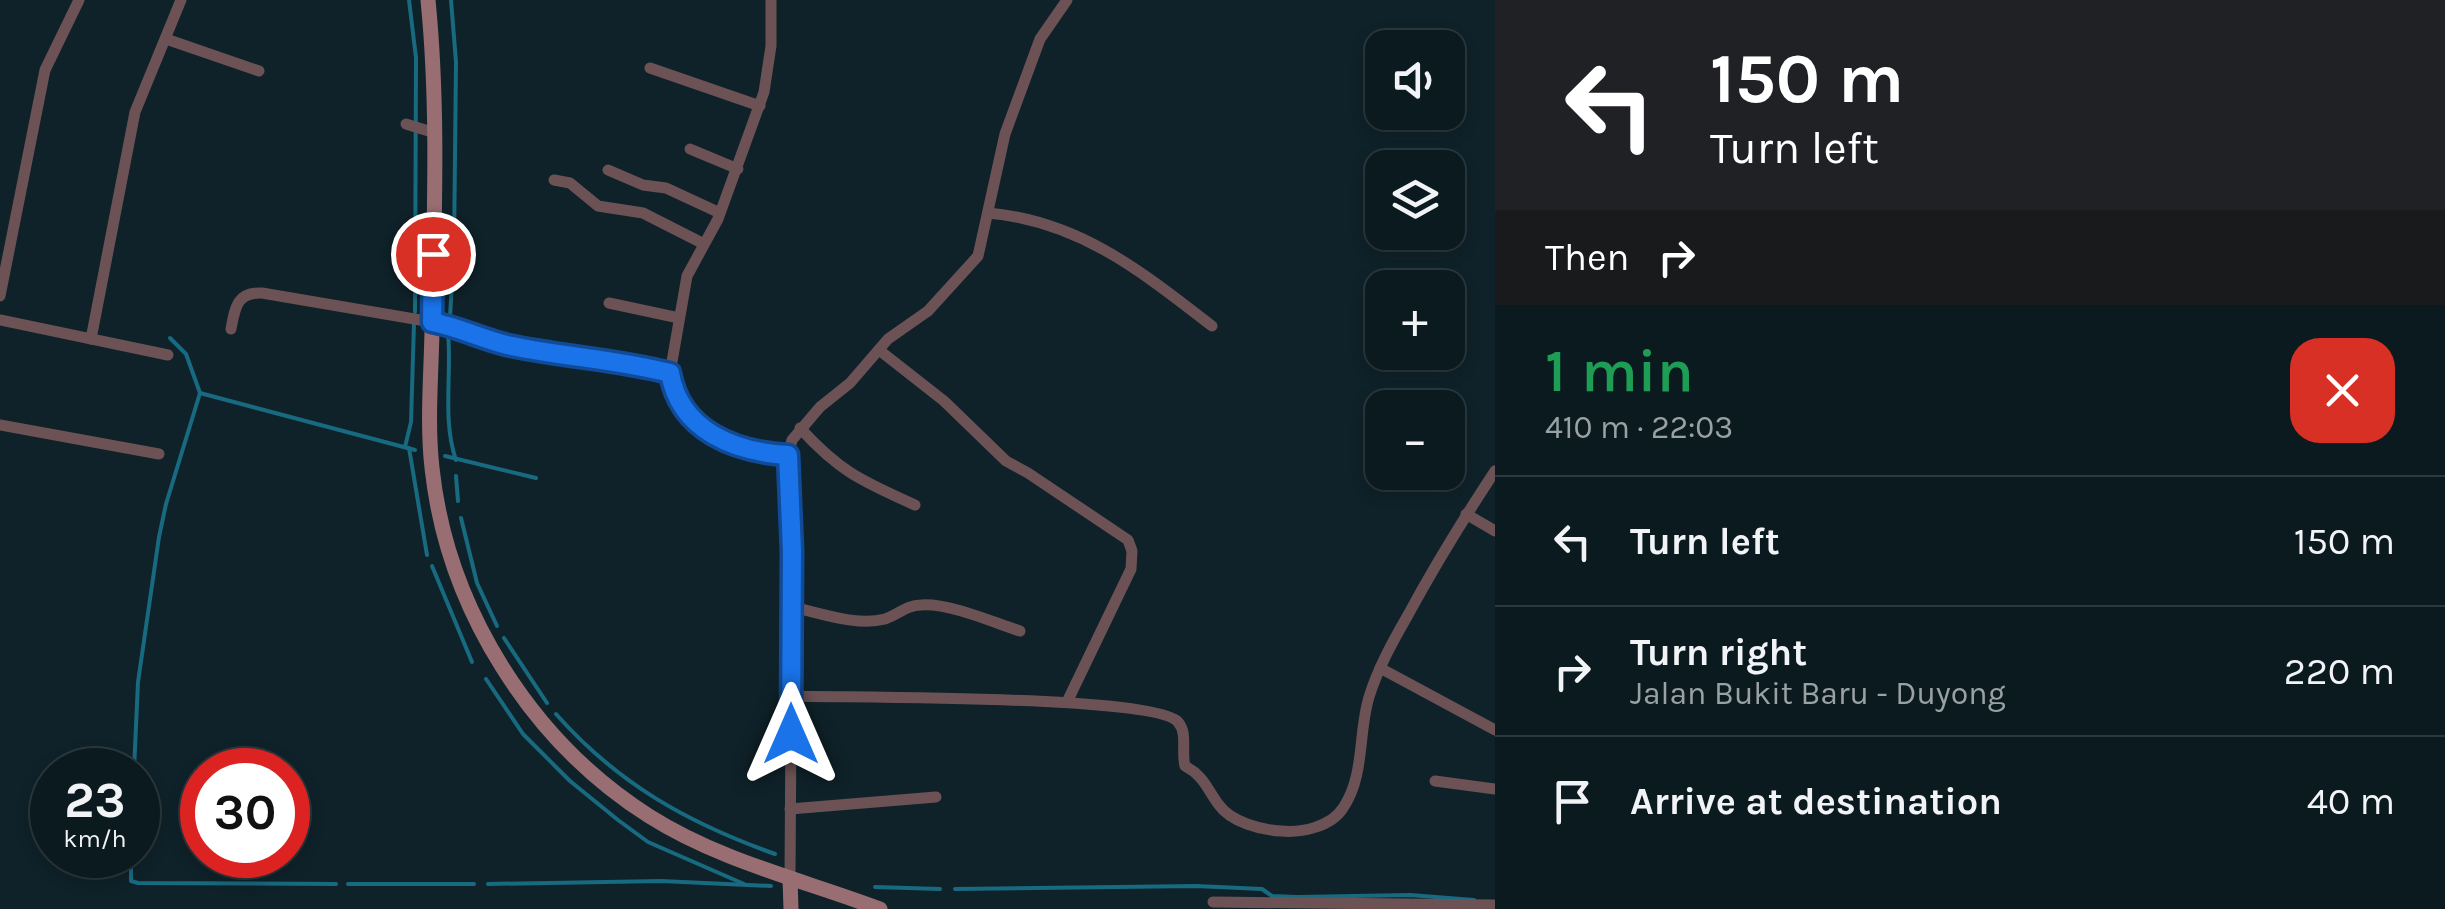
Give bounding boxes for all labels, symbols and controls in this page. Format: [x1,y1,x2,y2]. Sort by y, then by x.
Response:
map controls [1365,30,1465,490]
button: sound [1365,30,1465,130]
text: 150 m [1710,38,1904,120]
icon: left [1545,40,1675,170]
text: Turn left [1710,122,1879,174]
button: layers [1365,150,1465,250]
pin [391,212,476,297]
icon: arrive [406,227,461,282]
icon: right [1649,230,1704,285]
text: Then [1545,235,1629,280]
button: + [1365,270,1465,370]
text: 1 min [1545,336,1694,406]
button: close [2290,338,2395,443]
button: − [1365,390,1465,490]
text: 410 m · 22:03 [1545,409,1733,446]
icon: left [1545,514,1600,569]
text: Turn left [1630,519,1780,564]
text: 150 m [2294,519,2395,564]
text: Turn right [1630,630,1807,675]
icon: right [1545,644,1600,699]
text: 220 m [2284,649,2395,694]
text: Jalan Bukit Baru - Duyong [1630,675,2006,712]
position arrow [739,682,843,786]
speed limit sign: 30 [180,748,310,878]
text: 23 [64,771,126,830]
icon: arrive [1545,774,1600,829]
text: Arrive at destination [1630,779,2002,824]
text: 40 m [2307,779,2395,824]
text: km/h [63,824,127,853]

